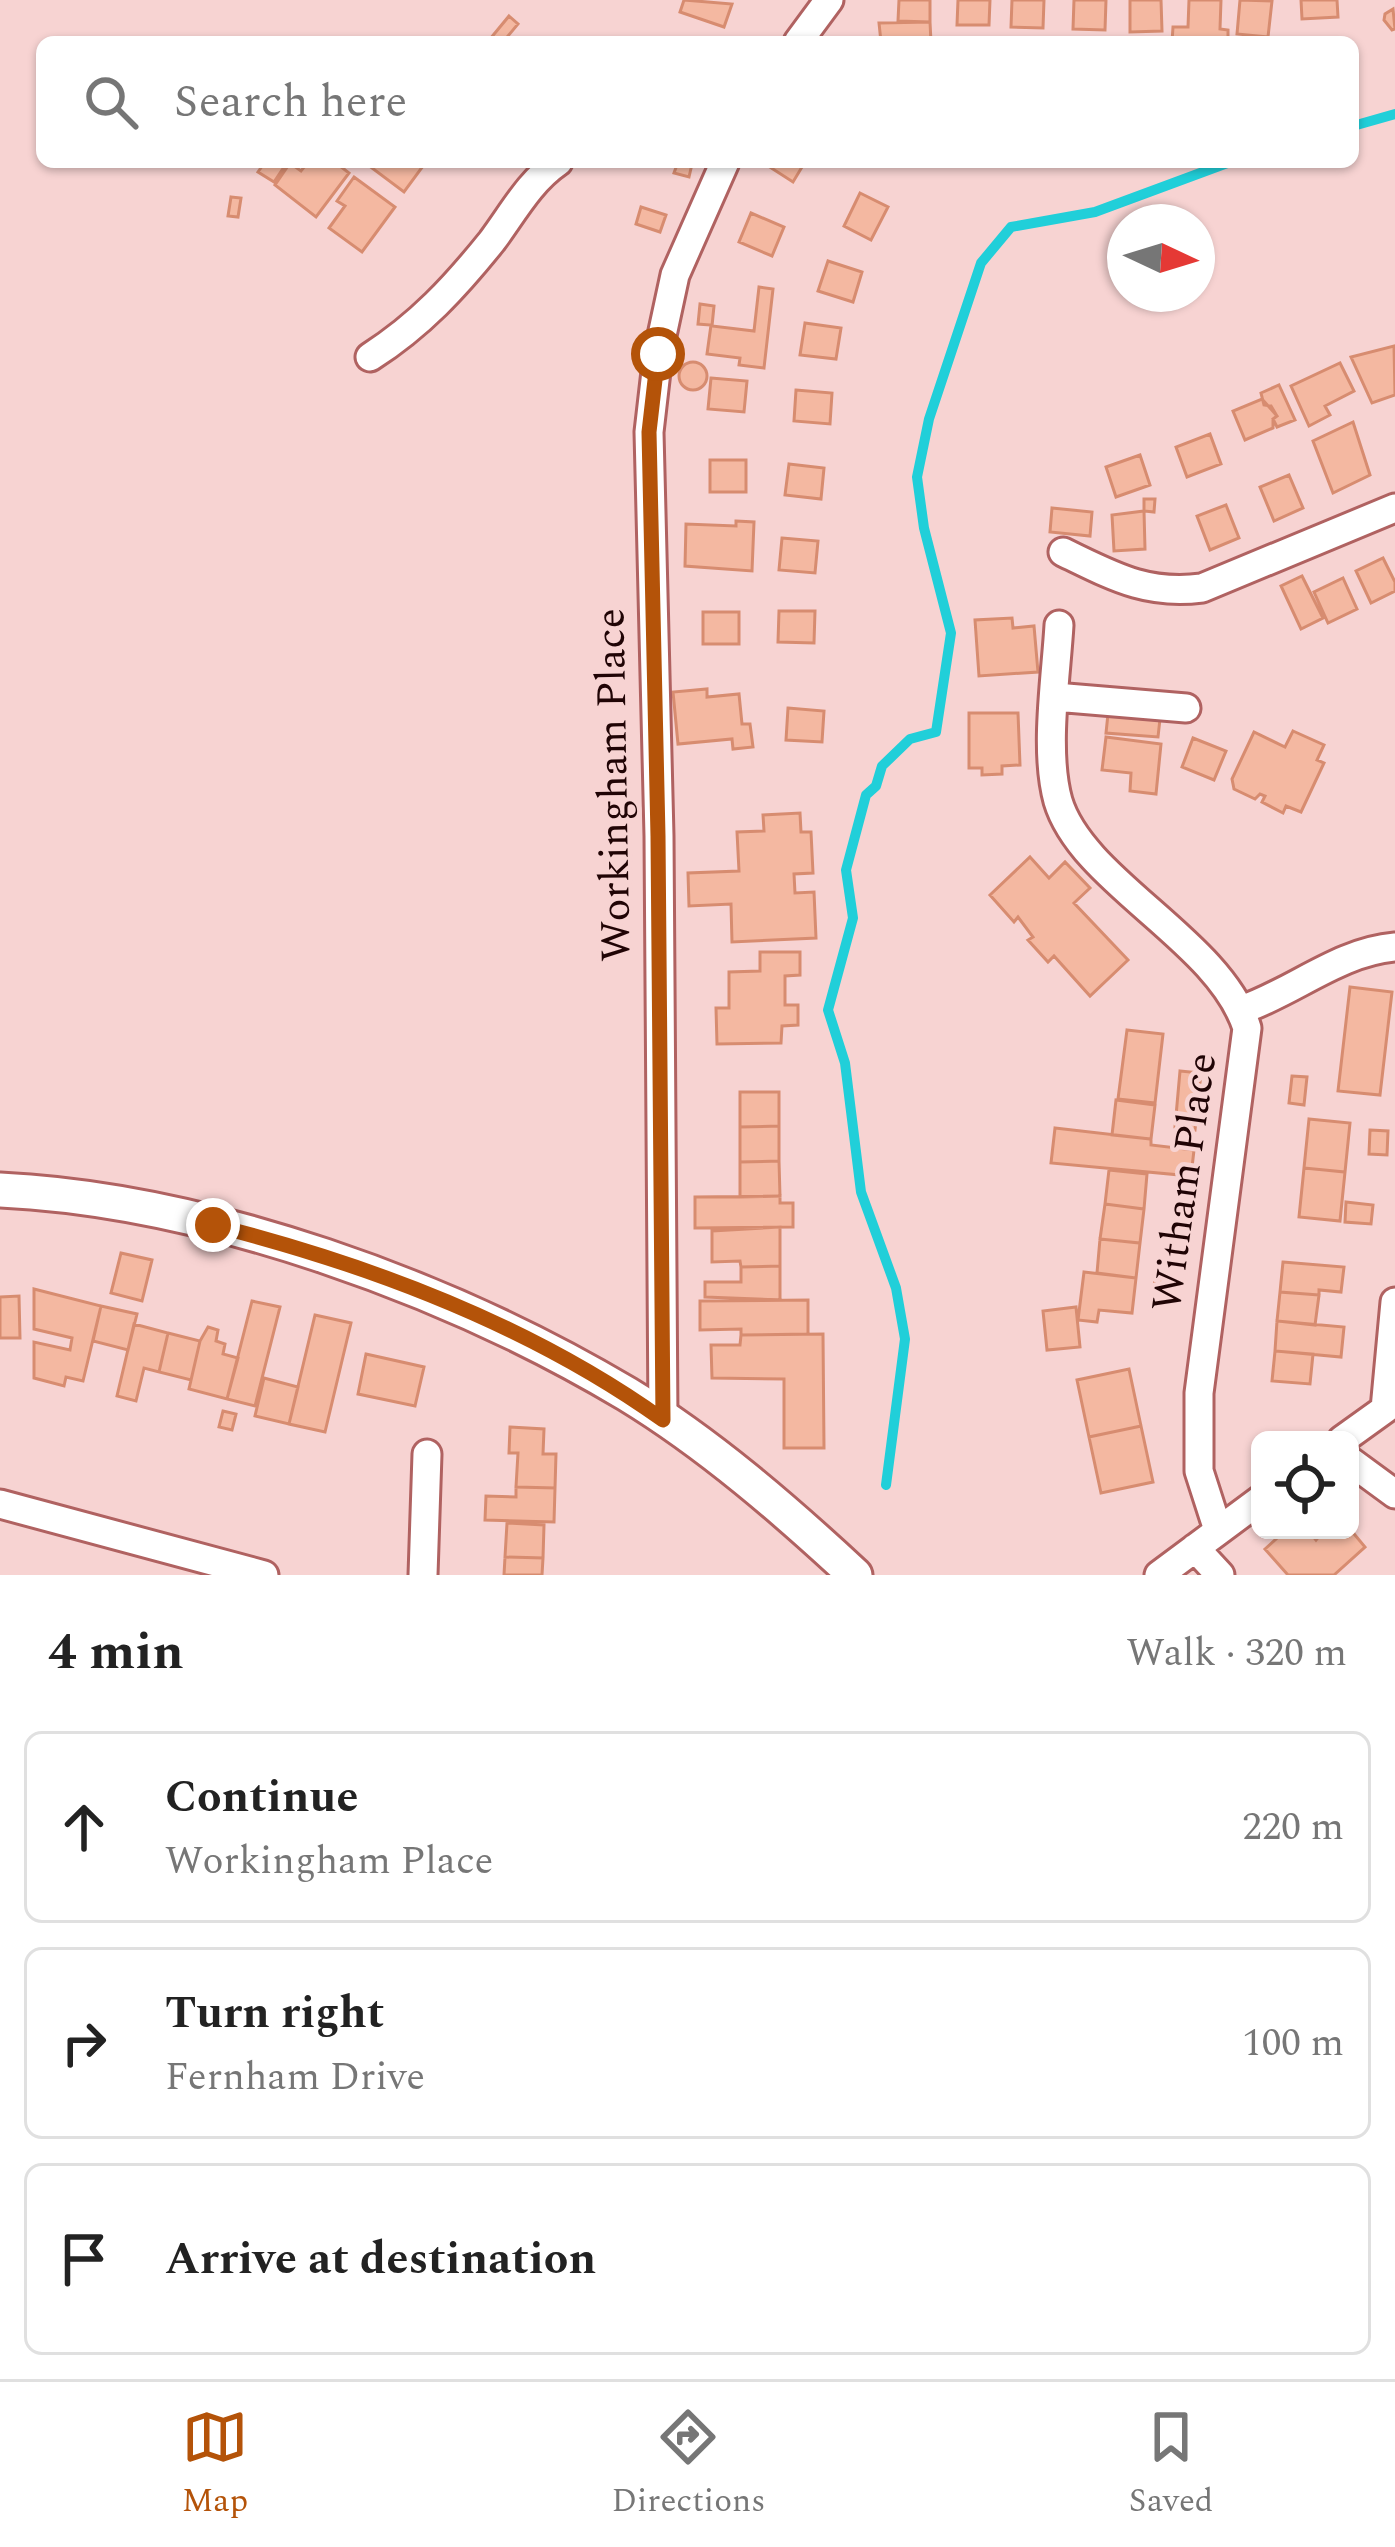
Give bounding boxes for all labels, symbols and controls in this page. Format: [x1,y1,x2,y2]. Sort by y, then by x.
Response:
search box [36,36,1359,168]
text: Search here [174,68,407,137]
icon: search [78,69,144,135]
north arrow [1107,204,1215,312]
route start [631,327,685,381]
street label: Workingham Place [579,608,649,962]
street label: Witham Place [1136,1049,1234,1315]
route end [186,1198,240,1252]
map controls [1251,1431,1359,1539]
button: locate [1251,1431,1359,1539]
text: 4 min [48,1614,184,1692]
text: Walk · 320 m [1126,1624,1347,1683]
text: Continue [165,1763,358,1832]
icon: ahead [51,1794,117,1860]
text: 220 m [1242,1798,1344,1857]
text: Workingham Place [165,1832,493,1891]
text: Turn right [165,1979,384,2048]
icon: right [51,2010,117,2076]
text: 100 m [1242,2014,1344,2073]
text: Fernham Drive [165,2048,425,2107]
text: Arrive at destination [165,2225,596,2294]
icon: arrive [51,2226,117,2292]
tab: Map [182,2404,248,2526]
tab: Directions [611,2404,765,2526]
tab: Saved [1129,2404,1213,2526]

